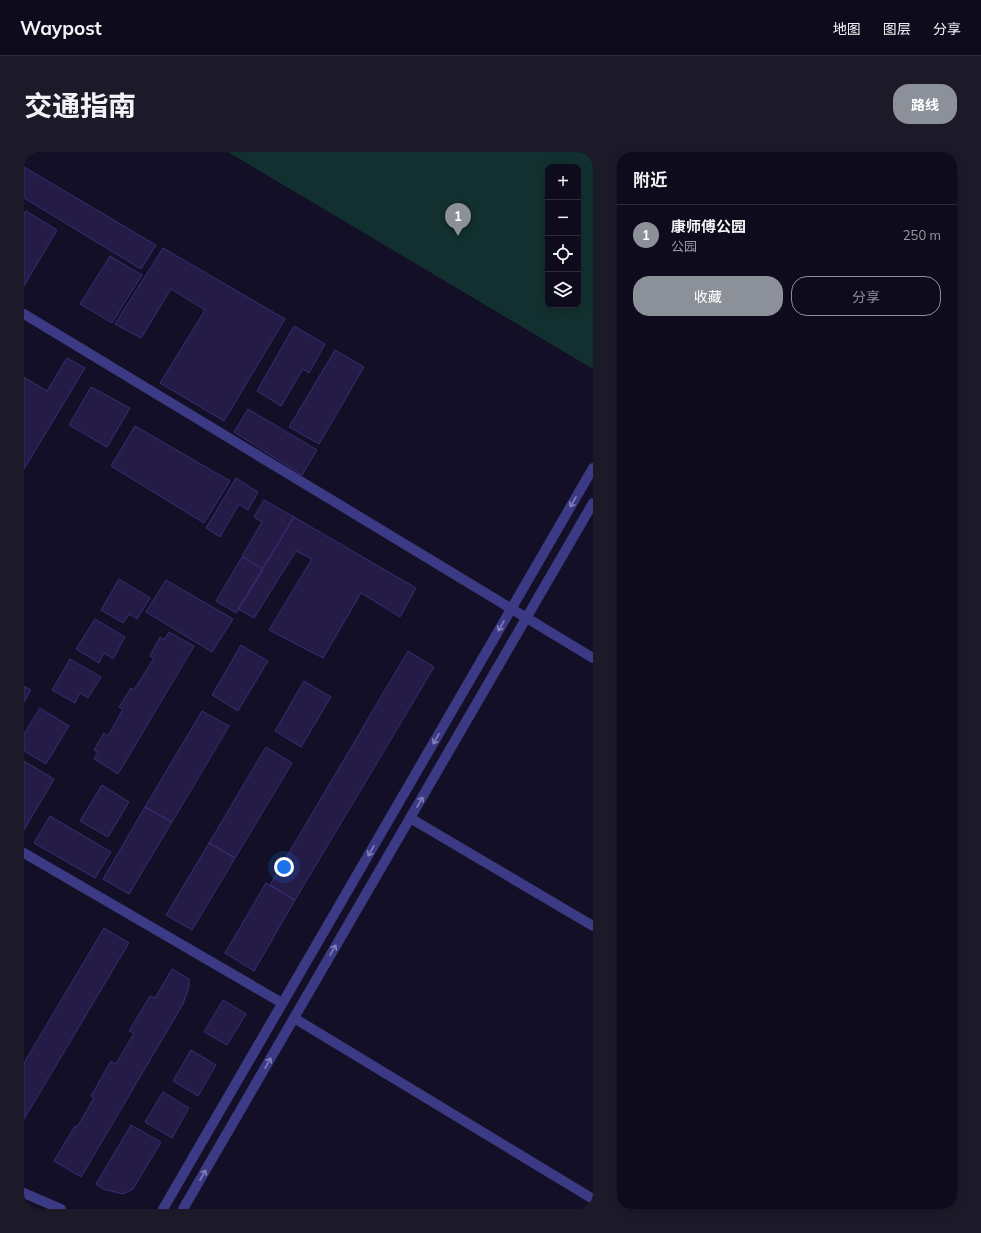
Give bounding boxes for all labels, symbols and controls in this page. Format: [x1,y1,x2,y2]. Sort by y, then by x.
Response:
text: Waypost [20,16,102,40]
text: 地图 [833,20,861,38]
text: 图层 [883,20,911,38]
text: 分享 [933,20,961,38]
button: 路线 [893,84,957,124]
text: 交通指南 [24,88,136,123]
map controls [545,164,581,308]
button: + [545,164,581,200]
text: 附近 [633,169,667,190]
button: − [545,200,581,236]
pin: 1 [445,203,471,236]
text: 康师傅公园 [671,217,746,236]
text: 1 [642,227,650,243]
text: 250 m [903,227,941,243]
button: locate [545,236,581,272]
text: 公园 [671,238,697,254]
button: layers [545,272,581,308]
button: 收藏 [633,276,783,316]
button: 分享 [791,276,941,316]
one-way arrow [569,496,577,508]
one-way arrow [497,620,505,632]
one-way arrow [431,733,439,745]
one-way arrow [416,796,424,808]
one-way arrow [366,845,374,857]
your location [274,857,294,877]
one-way arrow [330,944,338,956]
one-way arrow [264,1057,272,1069]
one-way arrow [199,1169,207,1181]

